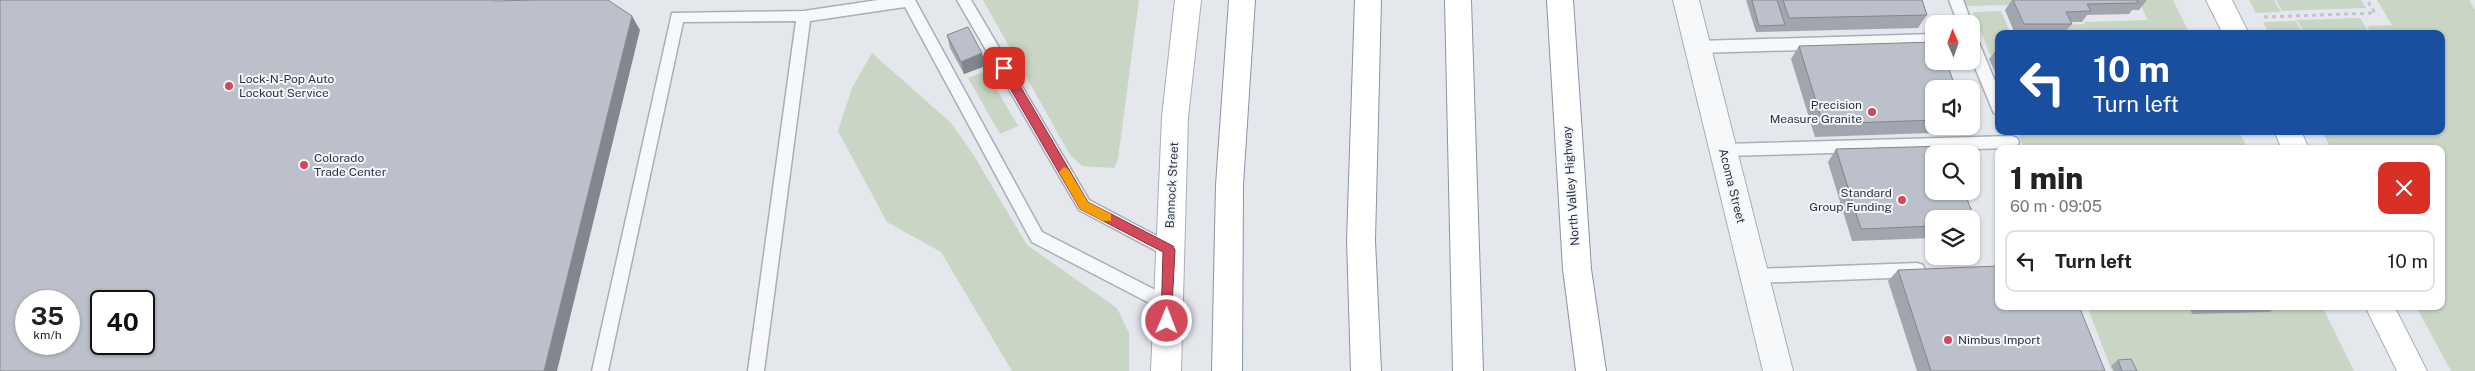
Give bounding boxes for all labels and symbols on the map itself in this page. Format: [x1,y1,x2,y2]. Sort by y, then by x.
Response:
north arrow [1925,15,1980,70]
pin [983,47,1025,89]
place label: Lock-N-Pop Auto Lockout Service [239,72,335,100]
marker: Lock-N-Pop Auto Lockout Service [223,80,235,92]
place label: Precision Measure Granite [1770,98,1862,126]
marker: Precision Measure Granite [1866,106,1878,118]
street label: North Valley Highway [1560,125,1582,246]
street label: Bannock Street [1163,141,1181,229]
street label: Acoma Street [1716,147,1748,225]
place label: Colorado Trade Center [314,151,387,179]
marker: Colorado Trade Center [298,159,310,171]
place label: Standard Group Funding [1809,186,1892,214]
marker: Standard Group Funding [1896,194,1908,206]
speed limit sign: 40 [90,290,155,355]
position arrow [1140,294,1192,346]
place label: Nimbus Import [1958,333,2041,347]
marker: Nimbus Import [1942,334,1954,346]

